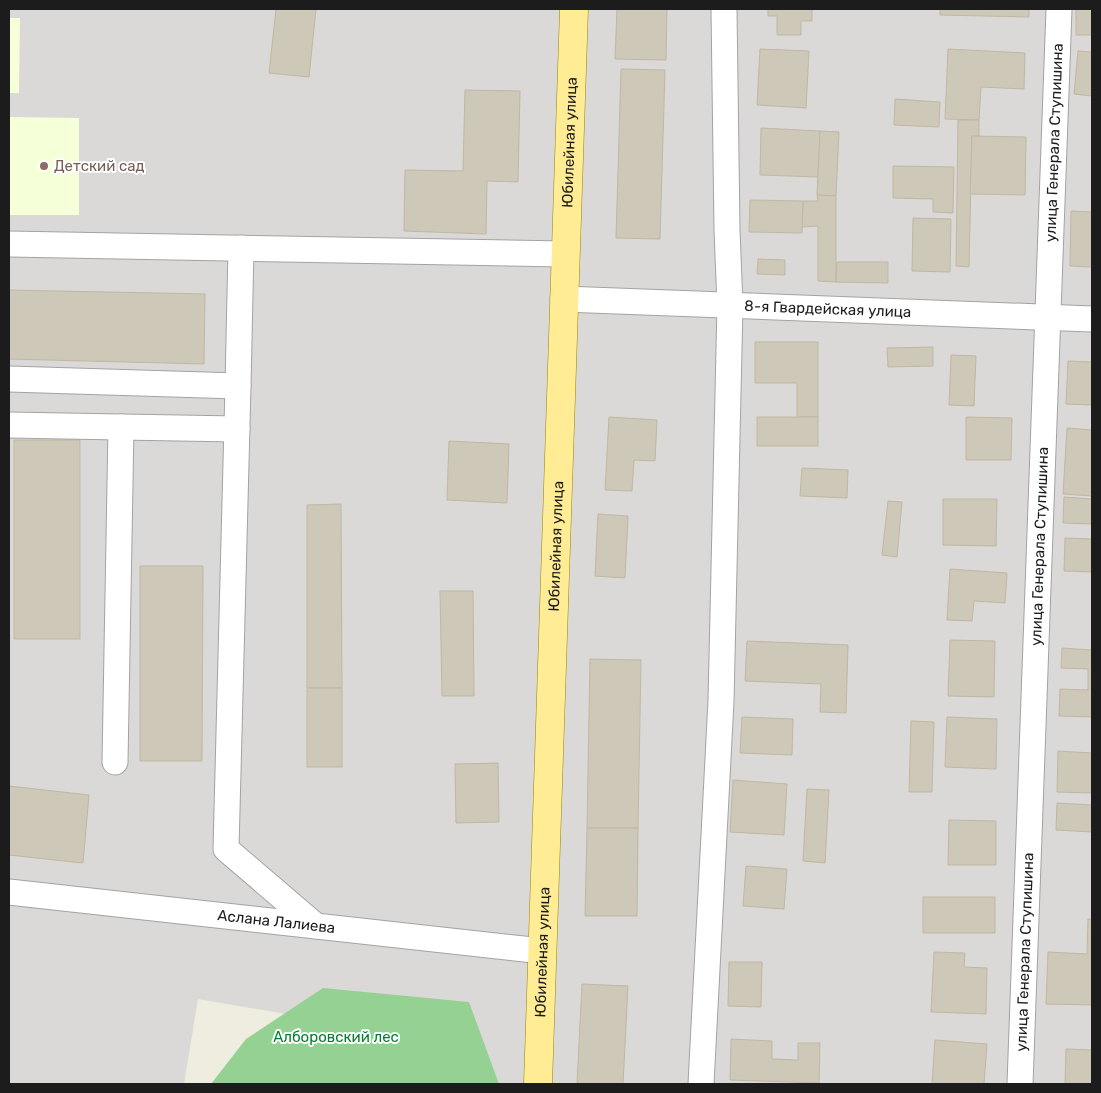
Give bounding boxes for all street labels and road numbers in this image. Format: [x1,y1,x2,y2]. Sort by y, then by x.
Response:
street label: улица Генерала Ступишина [1042,43,1067,242]
street label: Юбилейная улица [558,77,581,208]
street label: 8-я Гвардейская улица [744,297,912,321]
street label: улица Генерала Ступишина [1027,447,1052,646]
street label: Юбилейная улица [545,481,567,612]
street label: улица Генерала Ступишина [1012,852,1037,1052]
street label: Юбилейная улица [531,886,554,1018]
street label: Аслана Лалиева [217,906,336,937]

